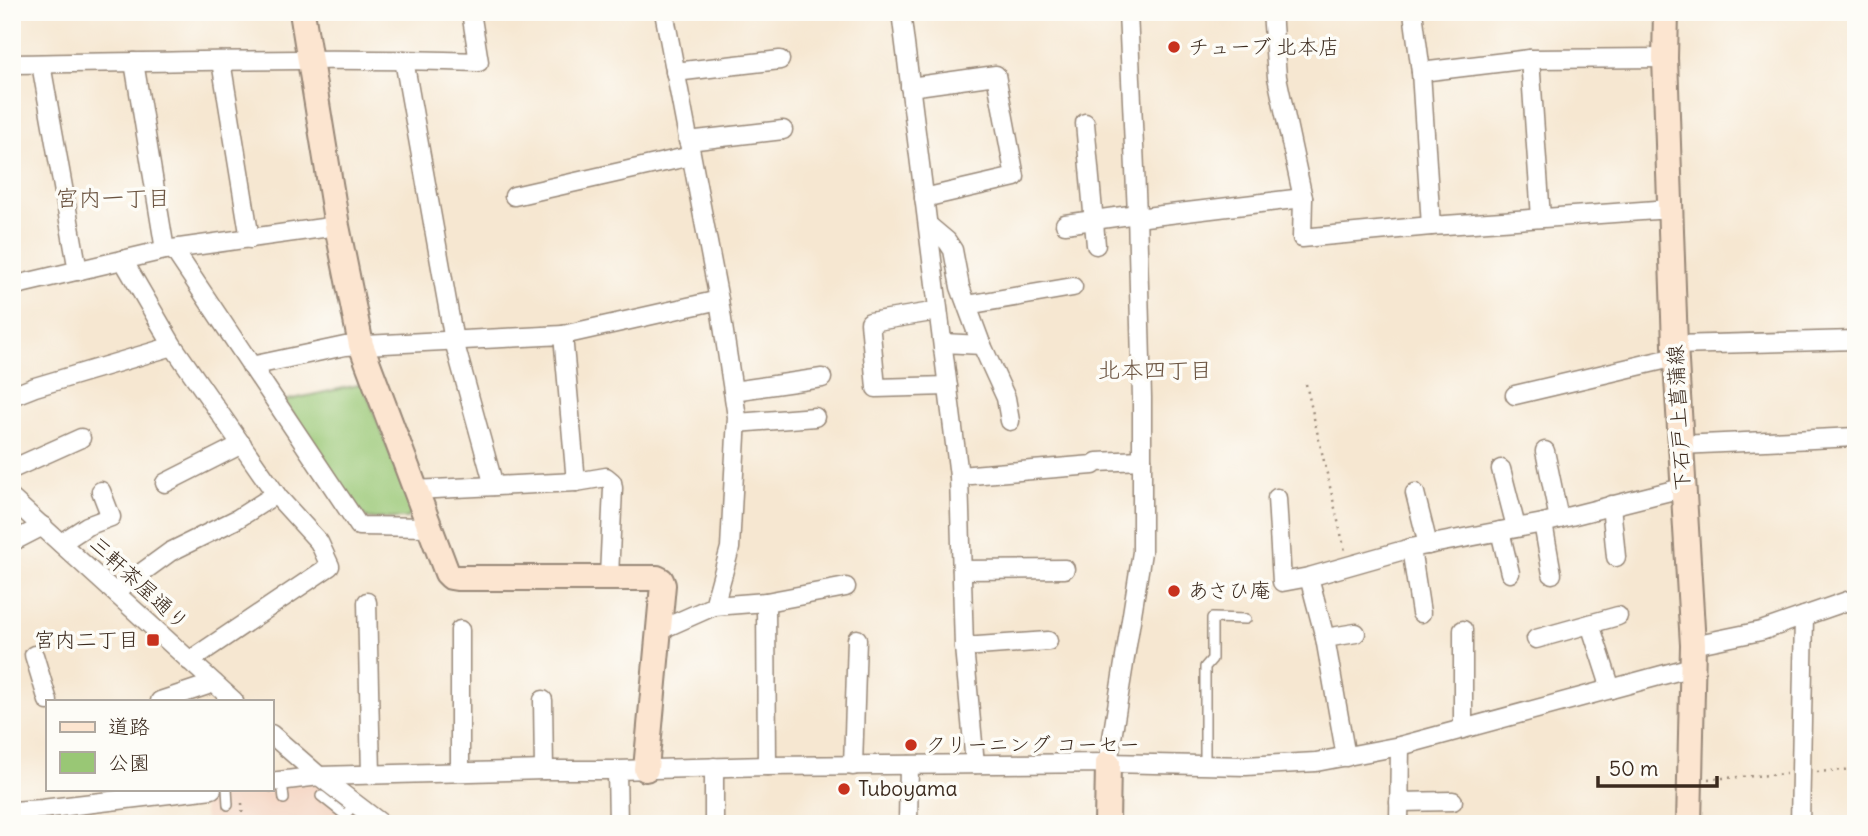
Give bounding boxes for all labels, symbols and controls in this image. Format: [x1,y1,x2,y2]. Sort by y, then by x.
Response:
place label: チューブ 北本店 [1188,33,1339,60]
marker: チューブ 北本店 [1166,39,1182,55]
district label: 宮内一丁目 [56,183,171,212]
street label: 下石戸上菖蒲線 [1661,344,1696,492]
district label: 北本四丁目 [1098,355,1213,384]
street label: 三軒茶屋通り [84,530,195,635]
place label: あさひ庵 [1188,577,1271,604]
marker: あさひ庵 [1166,583,1182,599]
place label: 宮内二丁目 [34,626,139,653]
marker: 宮内二丁目 [145,632,161,648]
legend [46,700,273,790]
text: 道路 [108,713,150,740]
place label: クリーニング コーセー [925,731,1140,758]
marker: クリーニング コーセー [903,737,919,753]
scale bar [1598,745,1717,789]
text: 公園 [108,749,150,776]
text: 50 m [1609,755,1658,782]
place label: Tuboyama [858,775,958,802]
marker: Tuboyama [836,781,852,797]

